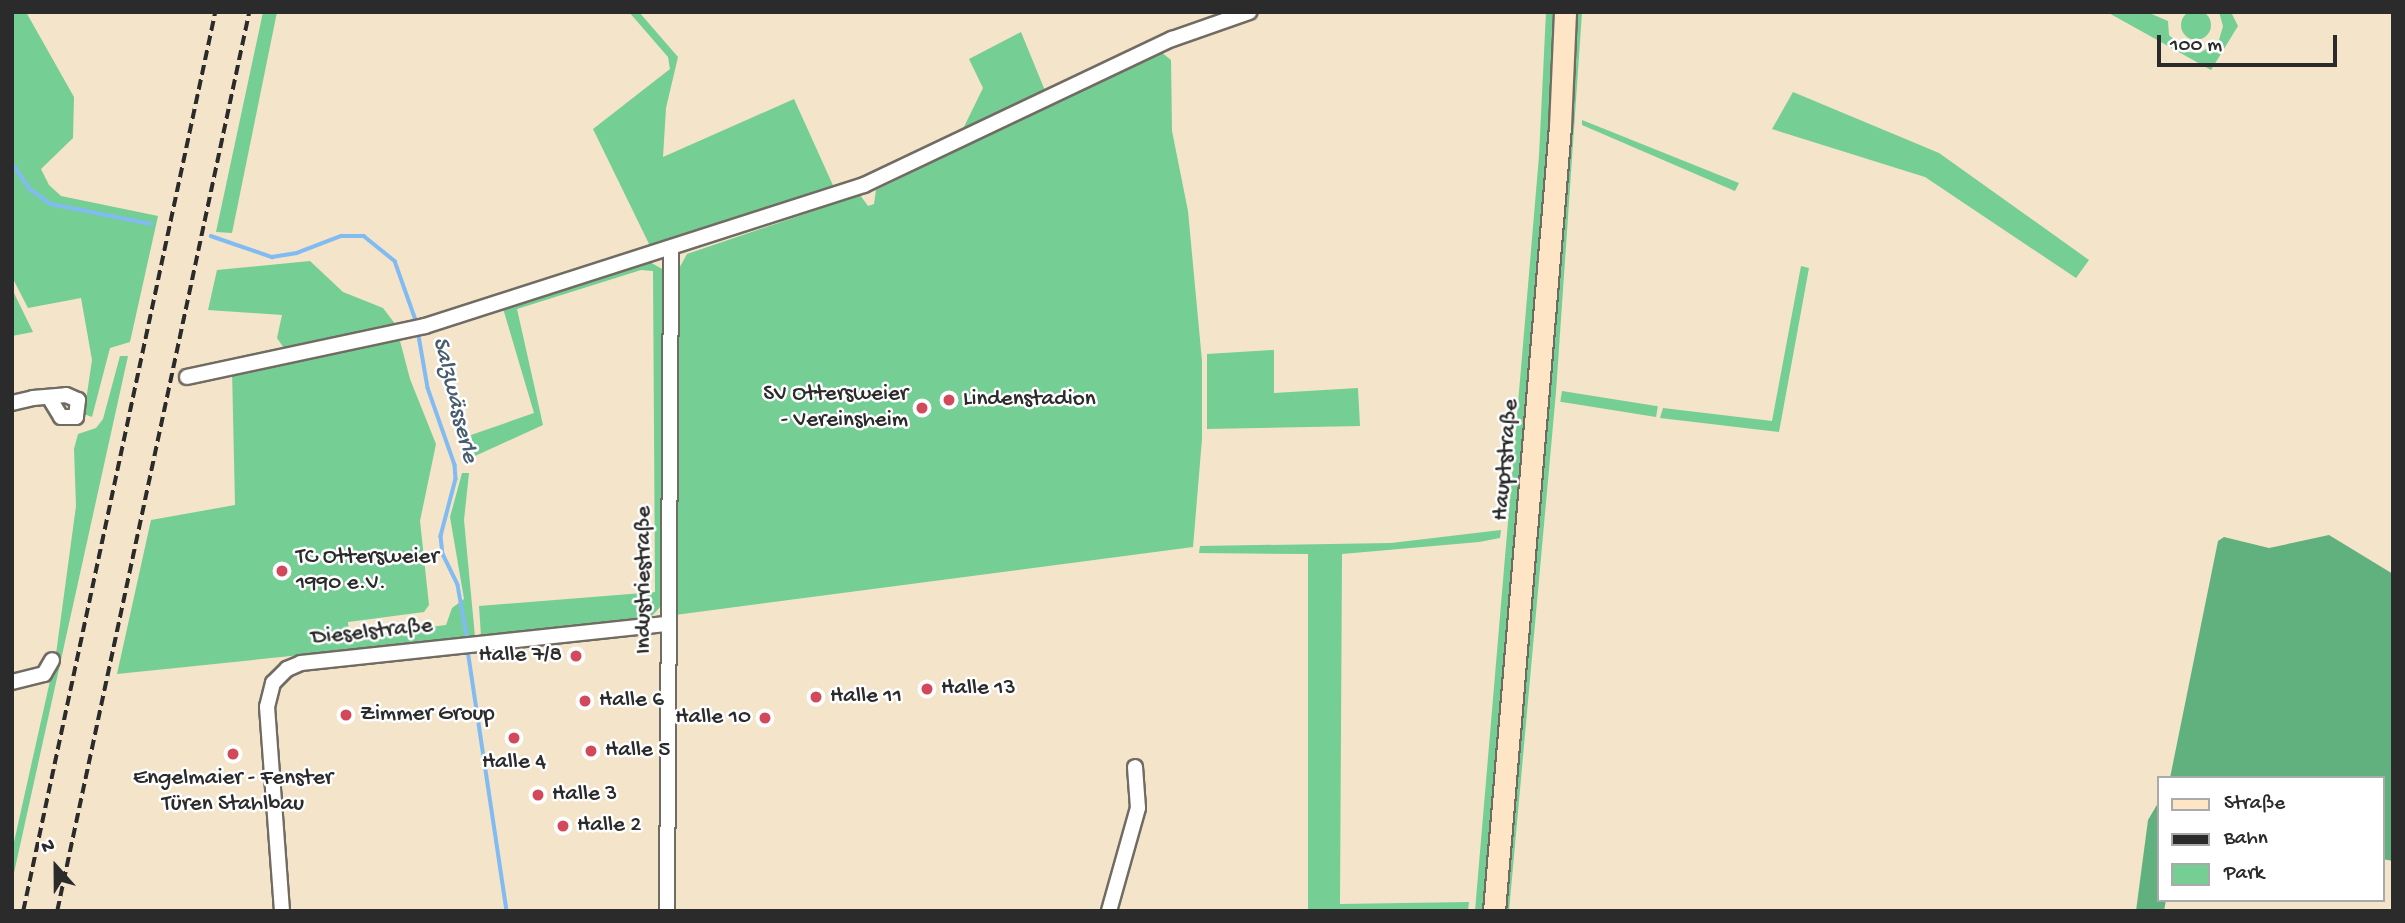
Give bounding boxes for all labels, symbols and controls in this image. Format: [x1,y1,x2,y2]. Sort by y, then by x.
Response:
scale bar [2160,21,2340,65]
text: 100 m [2170,34,2222,59]
water label: Salzwässerle [424,334,484,466]
place label: SV Ottersweier - Vereinsheim [763,381,908,435]
place label: Lindenstadion [963,386,1096,414]
marker: Lindenstadion [941,392,957,408]
street label: Hauptstraße [1488,398,1526,522]
marker: SV Ottersweier - Vereinsheim [914,400,930,416]
street label: Industriestraße [631,506,659,654]
place label: TC Ottersweier 1990 e.V. [296,544,439,598]
marker: TC Ottersweier 1990 e.V. [274,563,290,579]
street label: Dieselstraße [310,613,434,653]
place label: Halle 7/8 [479,642,562,670]
marker: Halle 7/8 [568,648,584,664]
place label: Halle 13 [941,675,1016,703]
marker: Halle 13 [919,681,935,697]
place label: Halle 11 [830,683,902,711]
place label: Halle 6 [599,687,664,715]
marker: Halle 11 [808,689,824,705]
marker: Halle 6 [577,693,593,709]
place label: Zimmer Group [360,701,495,729]
place label: Halle 10 [675,704,751,732]
marker: Zimmer Group [338,707,354,723]
marker: Halle 10 [757,710,773,726]
marker: Halle 4 [506,730,522,746]
place label: Halle 5 [605,737,670,765]
marker: Halle 5 [583,743,599,759]
marker: Engelmaier - Fenster Türen Stahlbau [225,746,241,762]
place label: Halle 4 [482,749,546,777]
place label: Engelmaier - Fenster Türen Stahlbau [133,765,333,819]
legend [2156,776,2384,902]
place label: Halle 3 [552,781,617,809]
marker: Halle 3 [530,787,546,803]
text: Straße [2224,792,2285,817]
place label: Halle 2 [577,812,642,840]
marker: Halle 2 [555,818,571,834]
text: Bahn [2224,827,2268,852]
north arrow [21,832,91,902]
text: N [38,834,58,860]
text: Park [2224,862,2264,887]

